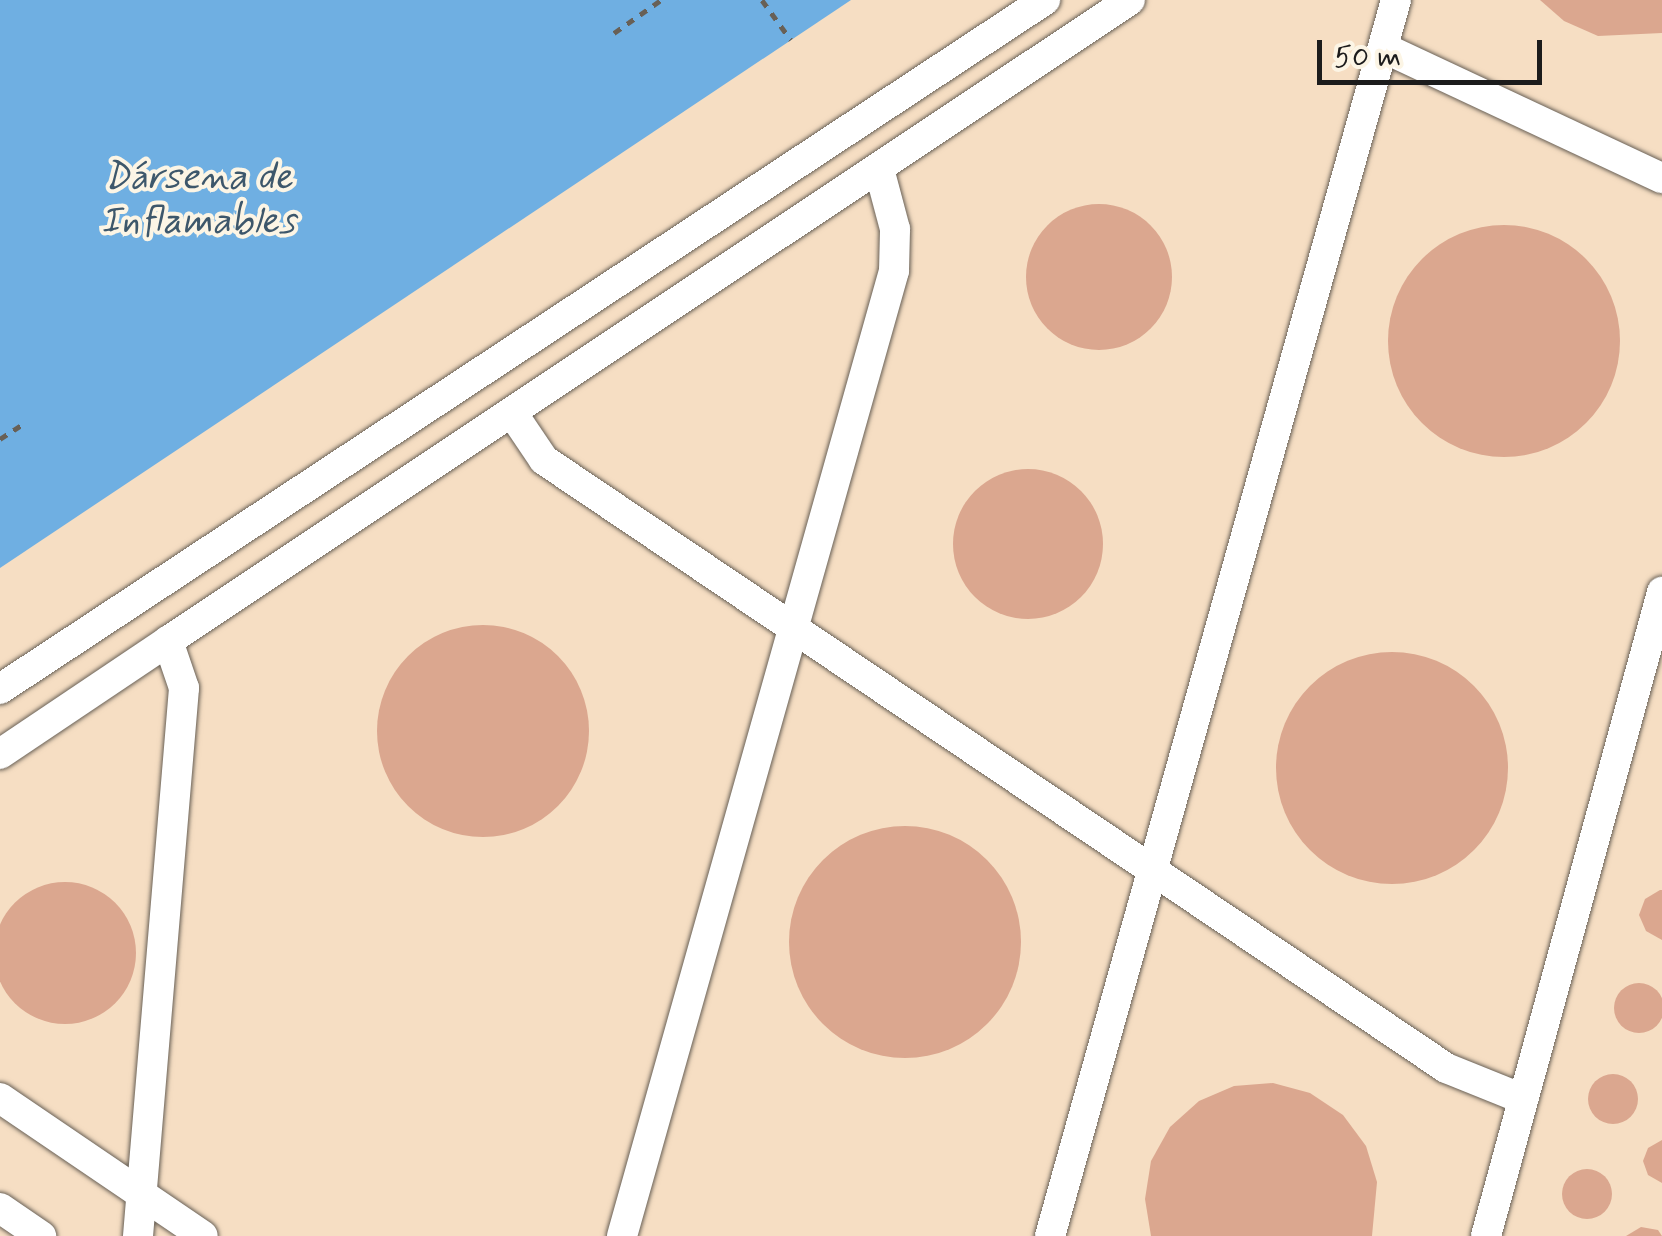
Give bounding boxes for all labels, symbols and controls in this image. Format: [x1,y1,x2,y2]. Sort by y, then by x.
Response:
scale bar [1322,20,1547,82]
text: 50 m [1334,38,1401,77]
water label: Dársena de Inflamables [101,155,295,244]

